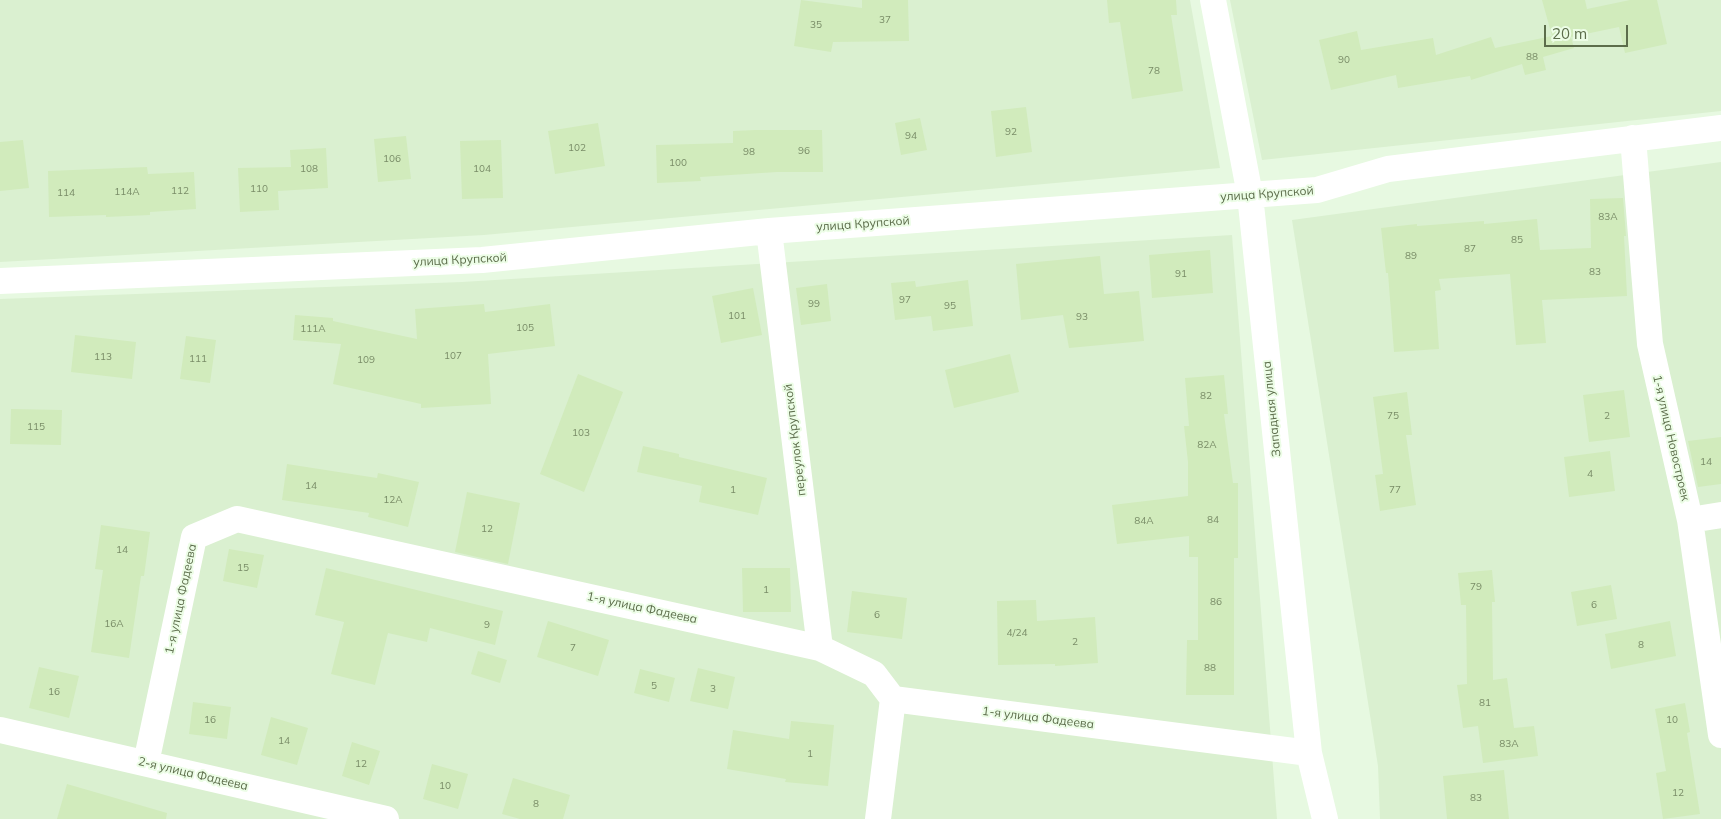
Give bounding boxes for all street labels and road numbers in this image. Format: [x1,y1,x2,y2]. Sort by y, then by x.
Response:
street label: улица Крупской [1220,184,1314,204]
street label: улица Крупской [816,214,910,234]
street label: улица Крупской [413,250,507,270]
street label: Западная улица [1260,360,1284,458]
street label: 1-я улица Новостроек [1649,374,1693,502]
street label: переулок Крупской [781,383,809,497]
street label: 1-я улица Фадеева [162,542,200,656]
street label: 1-я улица Фадеева [585,589,699,627]
street label: 1-я улица Фадеева [981,704,1095,732]
street label: 2-я улица Фадеева [137,754,249,794]

